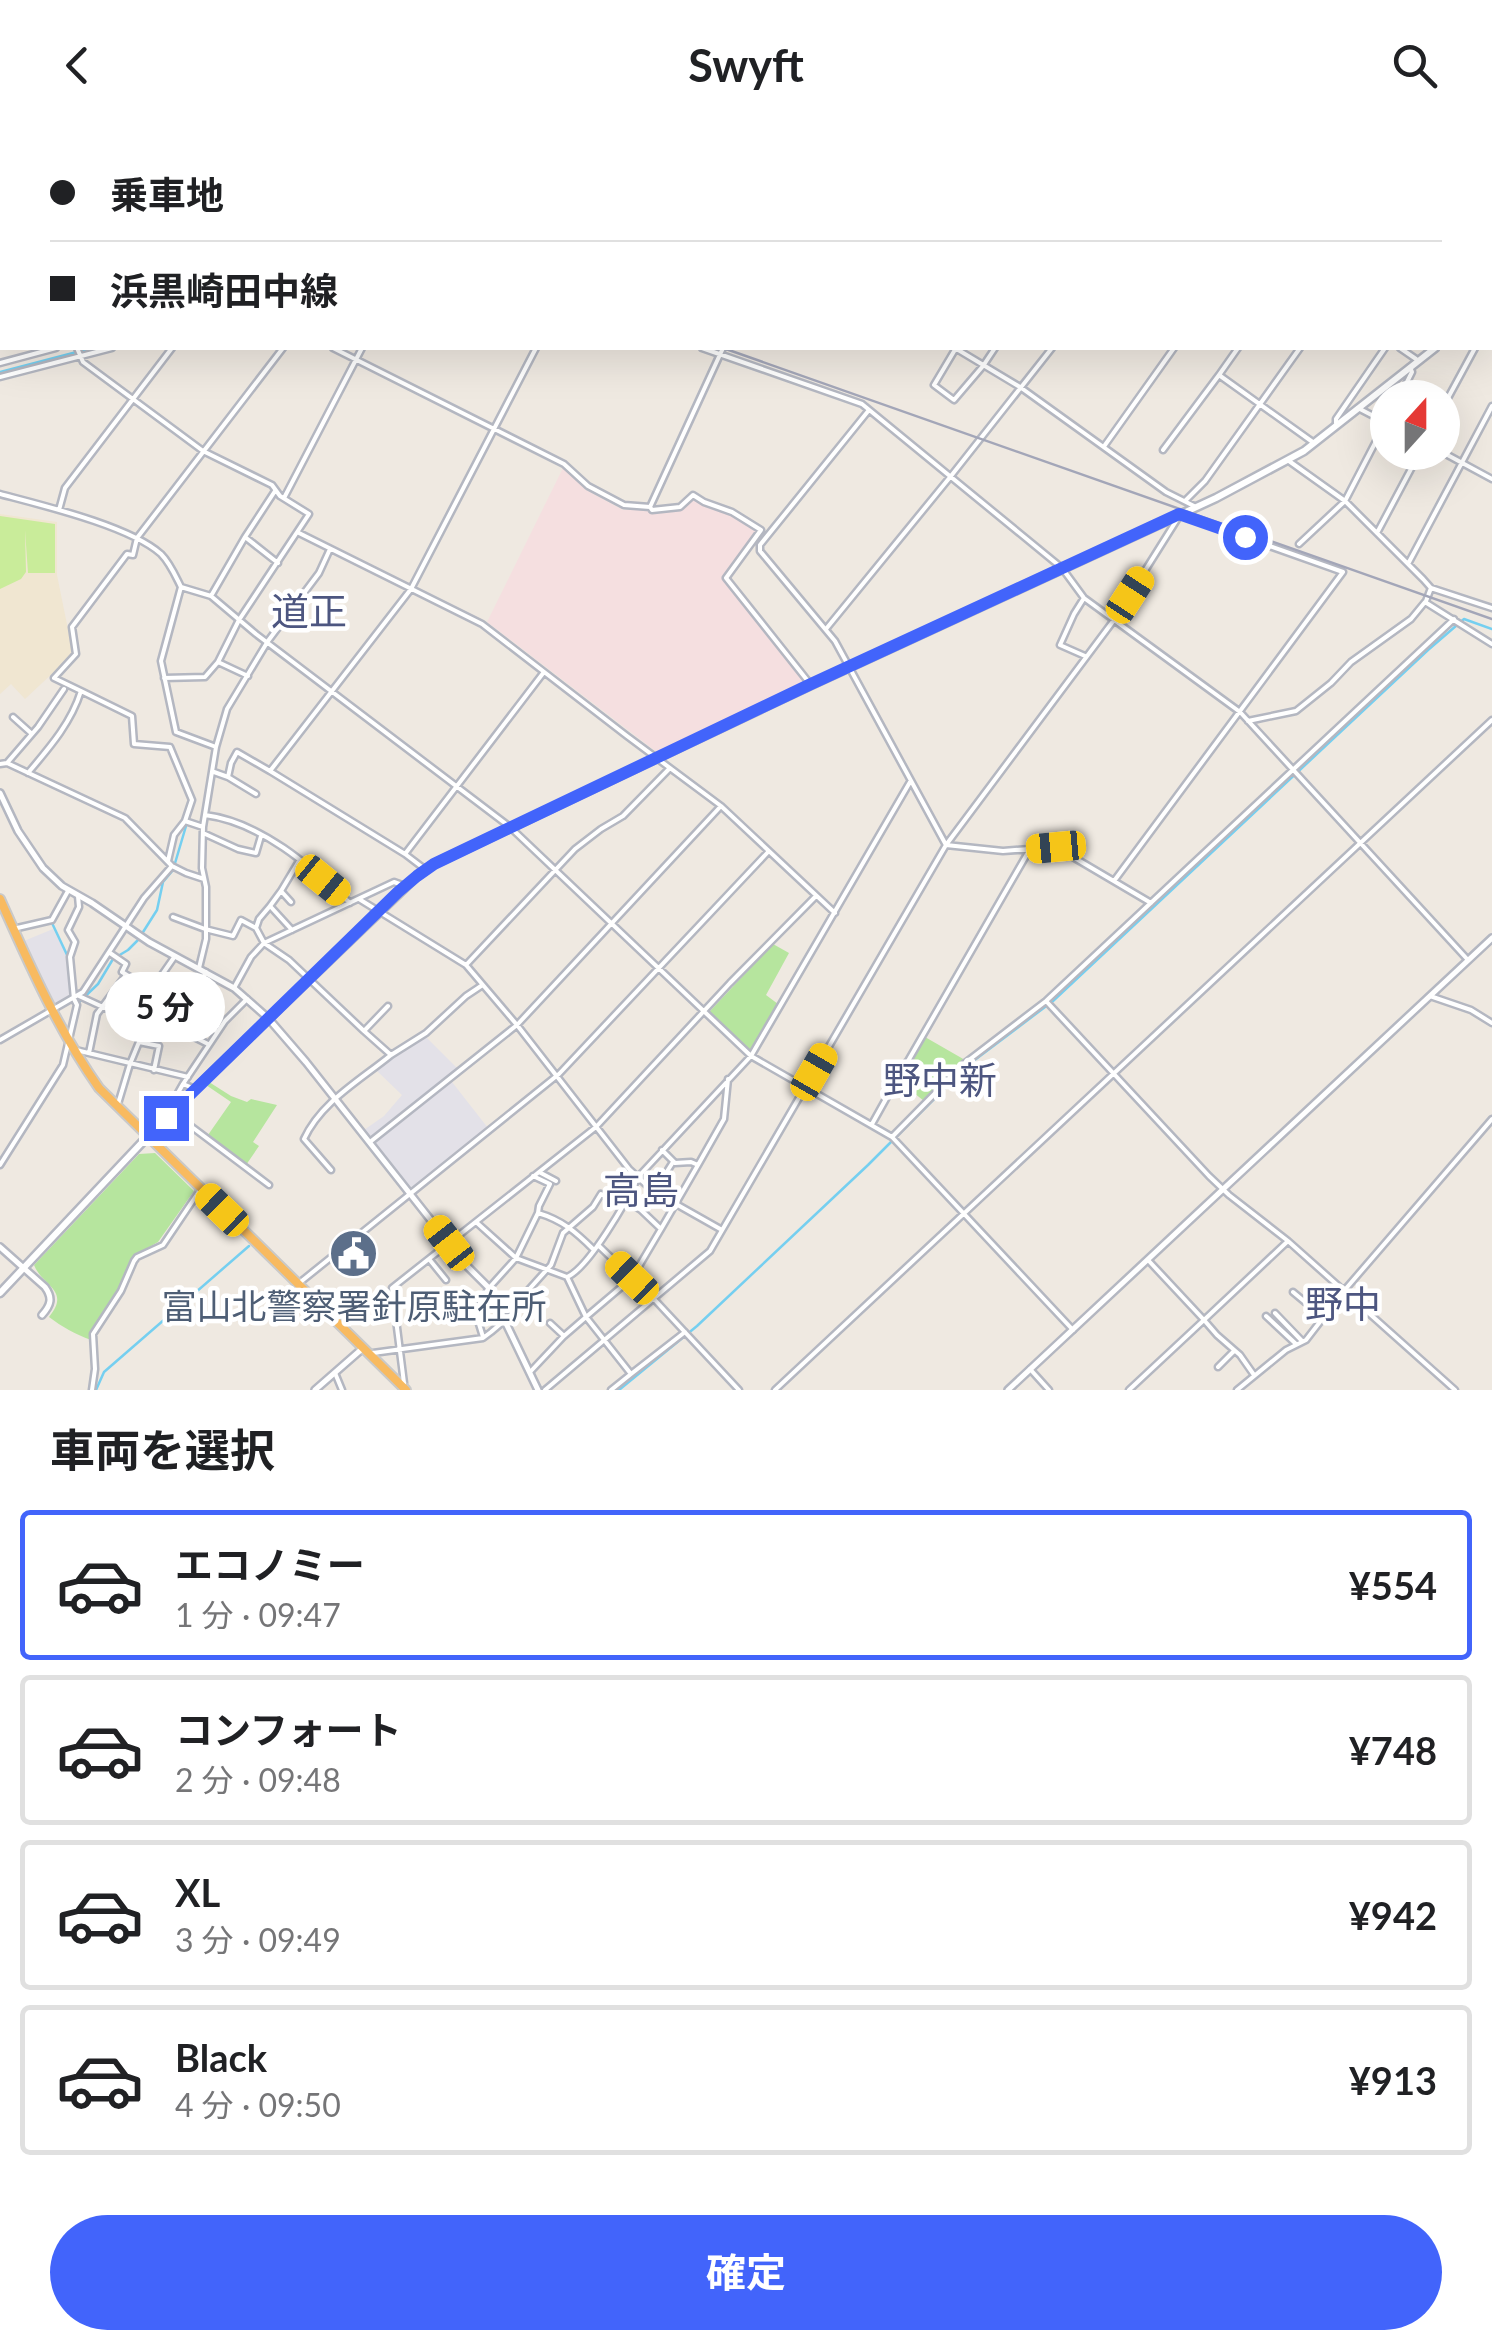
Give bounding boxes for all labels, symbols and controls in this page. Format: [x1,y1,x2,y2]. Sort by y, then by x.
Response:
icon: back [50,38,105,93]
text: Swyft [688,38,804,92]
icon: search [1387,38,1442,93]
text: 乗車地 [110,171,224,217]
text: 浜黒崎田中線 [110,267,338,313]
north arrow [1370,380,1460,470]
map controls [1370,380,1460,470]
route start [1223,515,1268,560]
car [1101,562,1159,628]
district label: 道正 [271,587,347,633]
car [1025,829,1087,865]
car [290,849,356,911]
callout: 5 分 [106,973,226,1043]
text: 5 分 [136,987,194,1026]
car [786,1039,842,1105]
district label: 野中新 [883,1056,997,1102]
route end [144,1096,189,1141]
district label: 高島 [603,1166,679,1212]
car [190,1178,254,1242]
car [419,1210,479,1276]
public building icon: 富山北警察署針原駐在所 [328,1227,380,1279]
car [600,1246,664,1310]
district label: 野中 [1305,1280,1381,1326]
place label: 富山北警察署針原駐在所 [161,1284,547,1326]
text: 車両を選択 [50,1423,275,1477]
icon: car [55,1540,145,1630]
text: エコノミー [175,1541,365,1587]
text: ¥554 [1349,1562,1437,1608]
text: 1 分 · 09:47 [175,1595,341,1634]
icon: car [55,1705,145,1795]
text: コンフォート [175,1706,402,1752]
text: ¥748 [1349,1727,1437,1773]
text: 2 分 · 09:48 [175,1760,341,1799]
text: XL [175,1869,220,1915]
icon: car [55,1870,145,1960]
text: ¥942 [1349,1892,1437,1938]
text: 3 分 · 09:49 [175,1920,341,1959]
text: Black [175,2034,267,2080]
icon: car [55,2035,145,2125]
text: ¥913 [1349,2057,1437,2103]
text: 4 分 · 09:50 [175,2085,341,2124]
button: 確定 [50,2215,1442,2330]

